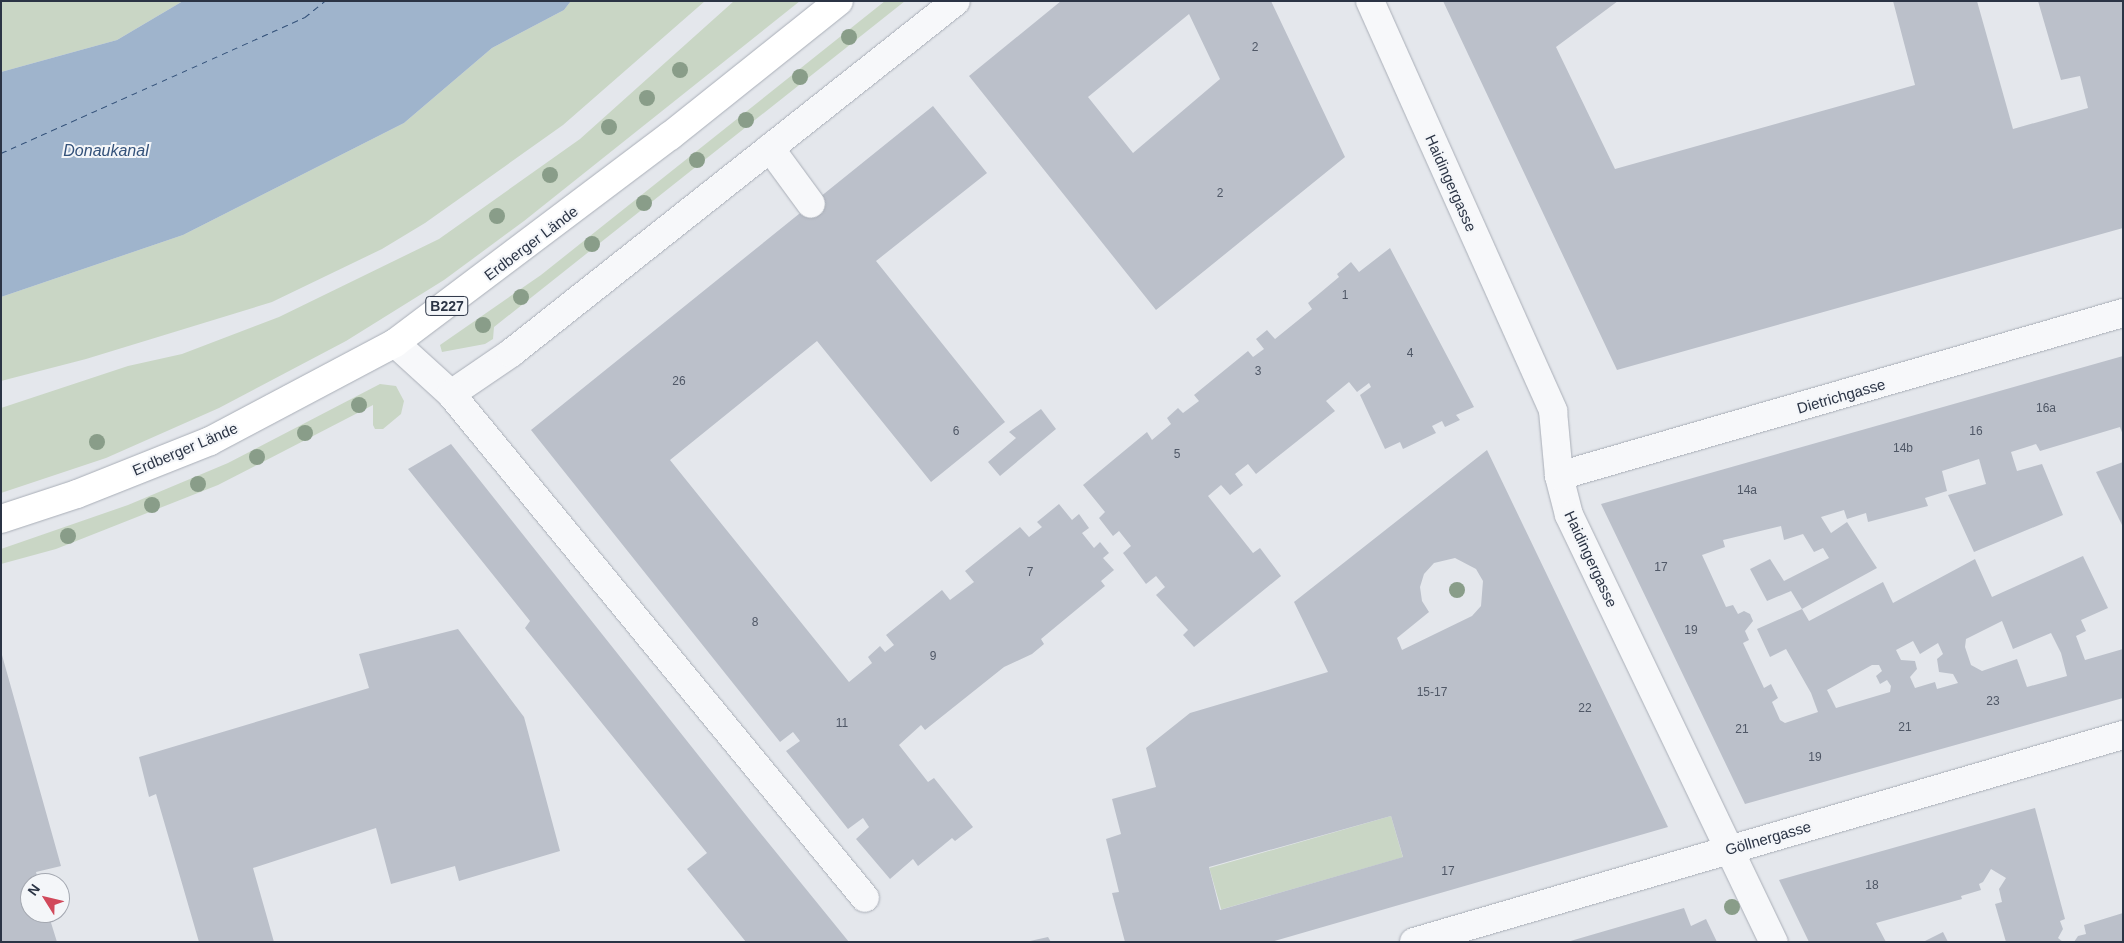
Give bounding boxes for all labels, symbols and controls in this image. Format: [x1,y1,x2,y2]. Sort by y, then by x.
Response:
house number: 2 [1252,41,1258,55]
street label: Haidingergasse [1422,132,1480,234]
water label: Donaukanal [63,141,149,161]
house number: 2 [1217,187,1223,201]
street label: Erdberger Lände [481,202,581,284]
house number: 1 [1342,289,1348,303]
road number: B227 [424,294,470,318]
house number: 4 [1407,347,1413,361]
house number: 3 [1255,365,1261,379]
house number: 26 [672,375,686,389]
street label: Dietrichgasse [1795,375,1887,417]
house number: 16a [2036,402,2056,416]
street label: Erdberger Lände [130,419,240,479]
house number: 6 [953,425,959,439]
house number: 16 [1969,425,1983,439]
house number: 14b [1893,442,1913,456]
house number: 5 [1174,448,1180,462]
house number: 14a [1737,484,1757,498]
street label: Haidingergasse [1561,508,1621,610]
house number: 17 [1654,561,1668,575]
house number: 7 [1027,566,1033,580]
house number: 8 [752,616,758,630]
house number: 19 [1684,624,1698,638]
house number: 9 [930,650,936,664]
house number: 15-17 [1417,686,1447,700]
house number: 23 [1986,695,2000,709]
house number: 22 [1578,702,1592,716]
house number: 11 [836,717,848,731]
house number: 21 [1898,721,1912,735]
house number: 21 [1735,723,1749,737]
house number: 19 [1808,751,1822,765]
street label: Göllnergasse [1723,817,1813,859]
house number: 17 [1441,865,1455,879]
north arrow [20,873,70,923]
house number: 18 [1865,879,1879,893]
text: N [24,881,43,899]

